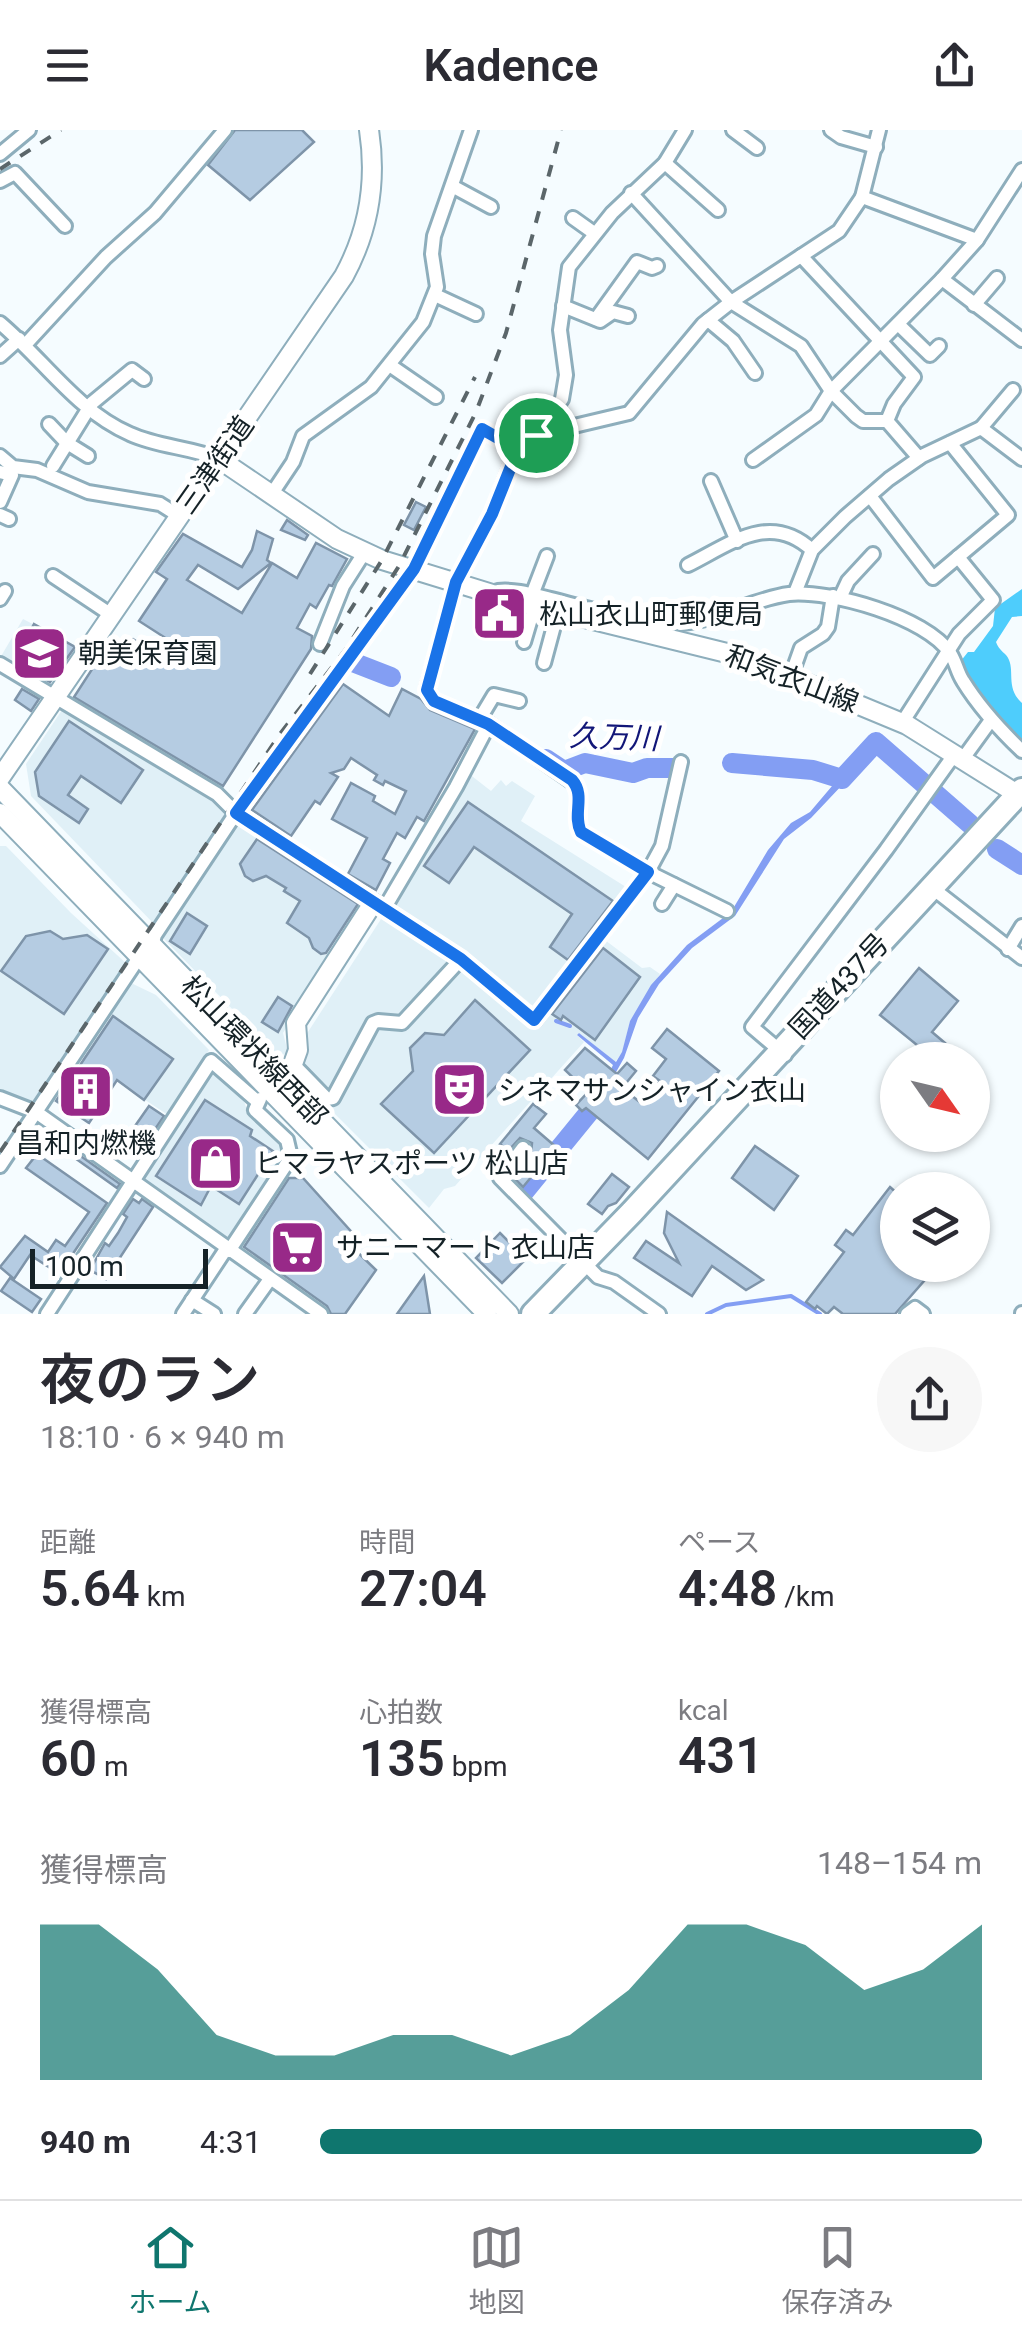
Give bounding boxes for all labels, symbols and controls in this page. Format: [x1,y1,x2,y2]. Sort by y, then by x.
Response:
icon: menu [40,38,95,93]
icon: share [927,38,982,93]
text: Kadence [423,39,599,92]
pin [494,393,579,478]
icon: arrive [509,408,564,463]
street label: 三津街道 [169,410,261,520]
public building icon: 松山衣山町郵便局 [470,584,530,644]
place label: 松山衣山町郵便局 [539,598,763,631]
school or university icon: 朝美保育園 [9,623,69,683]
place label: 朝美保育園 [78,637,218,670]
street label: 和気衣山線 [721,639,863,719]
water label: 久万川 [568,718,663,756]
street label: 国道437号 [782,927,896,1045]
street label: 松山環状線西部 [174,969,334,1133]
north arrow [880,1042,990,1152]
map controls [880,1042,990,1282]
theatre icon: シネマサンシャイン衣山 [429,1060,489,1120]
building icon: 昌和内燃機 [56,1062,116,1122]
place label: シネマサンシャイン衣山 [498,1074,806,1107]
place label: 昌和内燃機 [16,1127,156,1160]
shop icon: ヒマラヤスポーツ 松山店 [185,1133,245,1193]
place label: ヒマラヤスポーツ 松山店 [254,1147,568,1180]
button: layers [880,1172,990,1282]
supermarket icon: サニーマート 衣山店 [267,1217,327,1277]
place label: サニーマート 衣山店 [336,1231,595,1264]
scale bar [30,1244,208,1288]
text: 100 m [45,1250,124,1283]
button: share [877,1347,982,1452]
text: 夜のラン [40,1348,260,1412]
text: 18:10 · 6 × 940 m [40,1418,285,1456]
text: 距離 [40,1526,96,1559]
text: 時間 [359,1526,415,1559]
text: ペース [678,1526,761,1559]
text: 5.64 [40,1560,140,1618]
text: 27:04 [359,1560,487,1618]
text: 4:48 [678,1560,777,1618]
text: km [140,1580,186,1613]
text: /km [777,1580,835,1613]
text: kcal [678,1694,729,1727]
text: 獲得標高 [40,1696,152,1729]
text: 心拍数 [359,1696,443,1729]
text: 431 [678,1727,764,1785]
text: 60 [40,1730,97,1788]
text: 135 [359,1730,445,1788]
text: m [97,1750,129,1783]
text: bpm [445,1750,508,1783]
text: 148–154 m [817,1844,982,1882]
text: 獲得標高 [40,1851,168,1889]
text: 940 m [40,2123,131,2161]
text: 4:31 [200,2123,262,2161]
tab: ホーム [128,2220,212,2320]
tab: 地図 [469,2220,525,2320]
tab: 保存済み [781,2220,894,2320]

